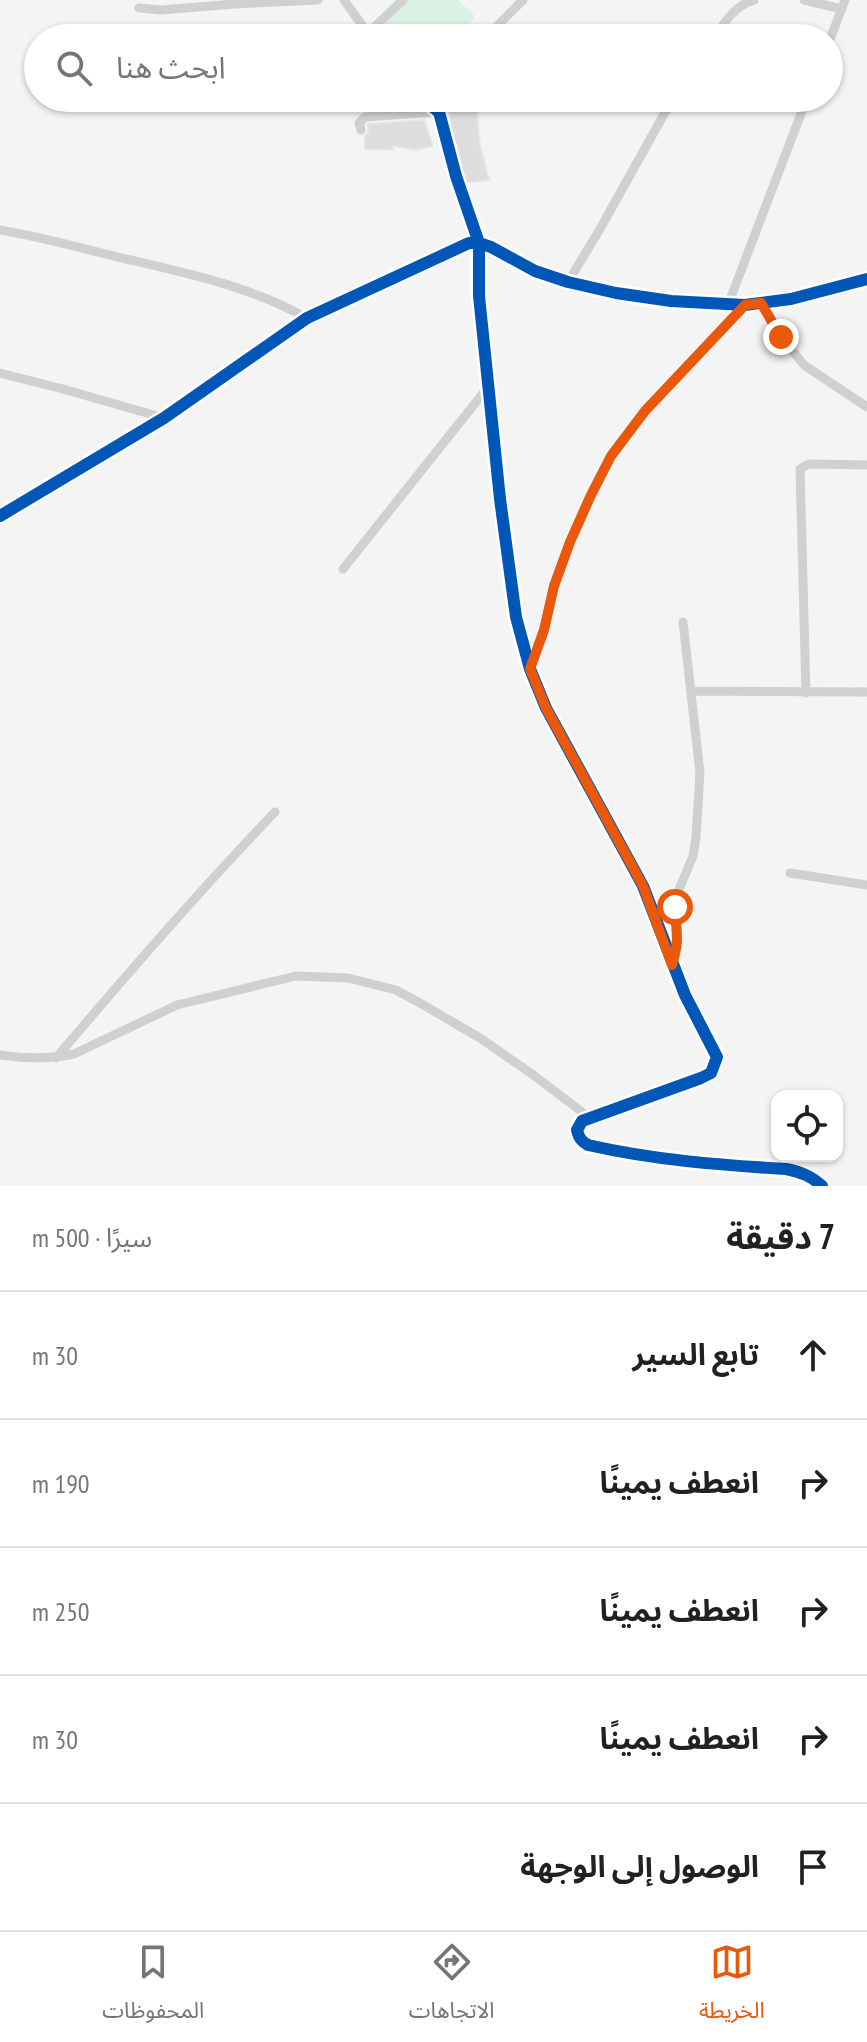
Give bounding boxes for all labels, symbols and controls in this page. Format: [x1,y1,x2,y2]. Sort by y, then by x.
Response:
search box [24,24,843,112]
icon: search [52,46,96,90]
text: ابحث هنا [116,47,226,86]
route end [763,319,799,355]
route start [657,889,693,925]
map controls [771,1090,843,1162]
button: locate [771,1090,843,1162]
text: 7 دقيقة [726,1214,835,1258]
text: سيرًا · 500 m [32,1221,152,1254]
icon: ahead [791,1333,835,1377]
text: تابع السير [632,1334,759,1373]
text: 30 m [32,1339,78,1372]
icon: right [791,1461,835,1505]
text: انعطف يمينًا [599,1462,759,1501]
text: 190 m [32,1467,90,1500]
icon: right [791,1589,835,1633]
text: انعطف يمينًا [599,1590,759,1629]
text: 250 m [32,1595,90,1628]
icon: right [791,1717,835,1761]
text: انعطف يمينًا [599,1718,759,1757]
text: 30 m [32,1723,78,1756]
icon: arrive [791,1845,835,1889]
text: الوصول إلى الوجهة [520,1846,759,1885]
tab: المحفوظات [102,1940,204,2034]
tab: الاتجاهات [409,1940,495,2034]
tab: الخريطة [699,1940,765,2034]

